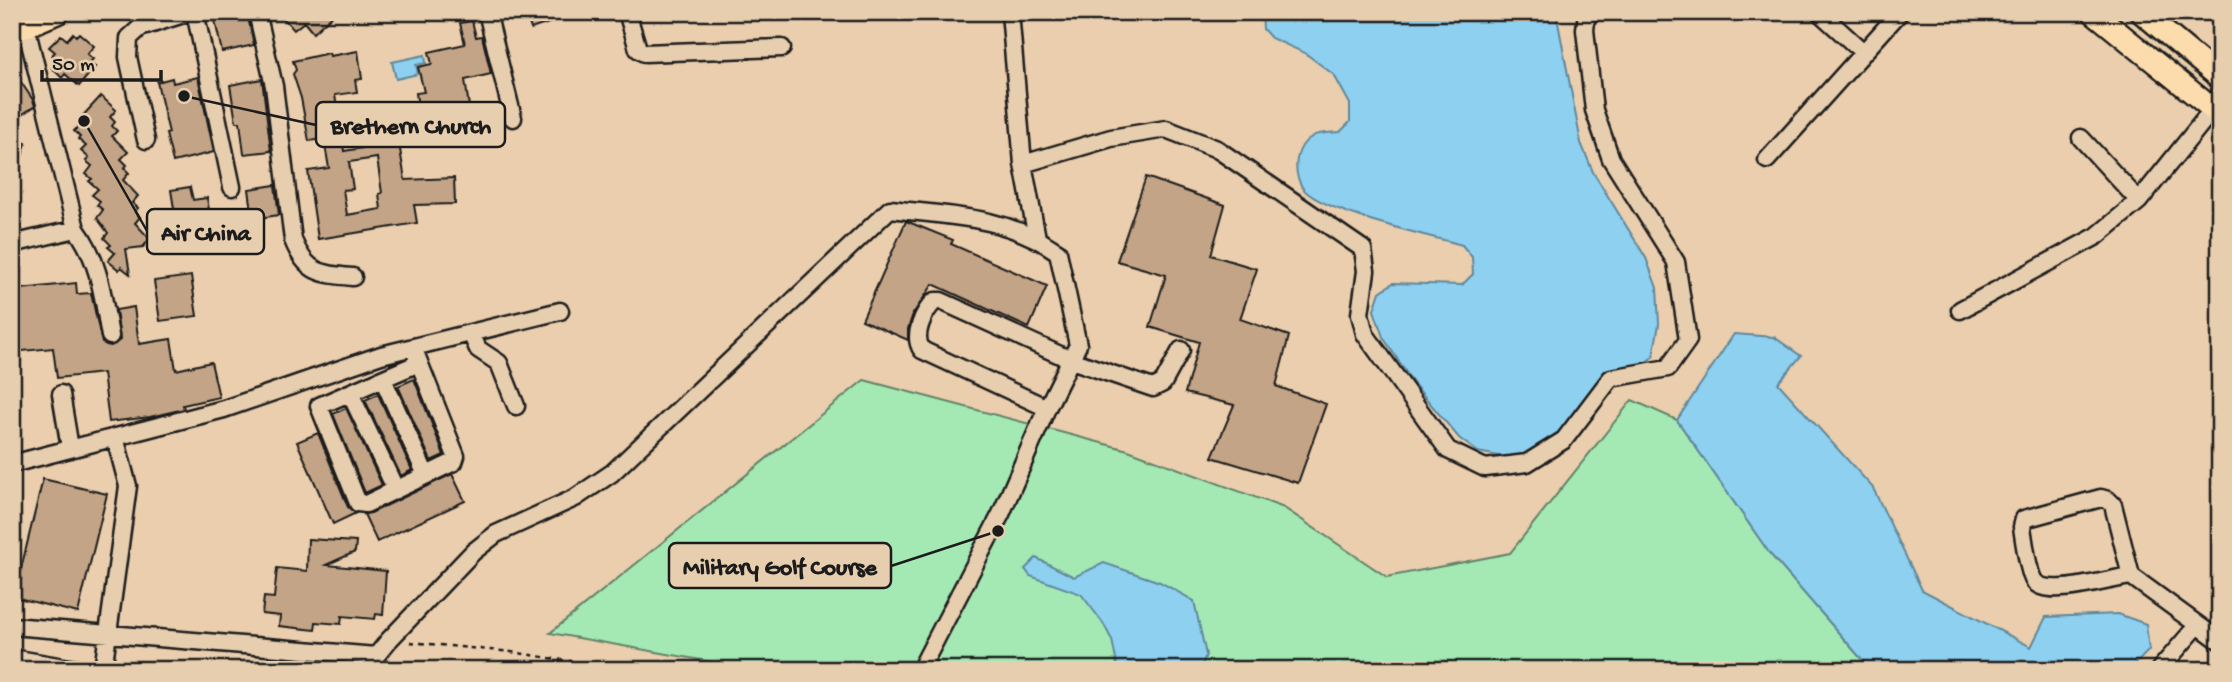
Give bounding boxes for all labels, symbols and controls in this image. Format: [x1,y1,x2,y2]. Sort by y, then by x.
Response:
scale bar [42,38,161,82]
text: 50 m [52,54,95,79]
callout: Brethern Church [316,102,505,147]
text: Brethern Church [330,114,491,143]
callout: Air China [147,209,264,254]
text: Air China [160,221,252,250]
callout: Military Golf Course [669,543,891,588]
text: Military Golf Course [683,555,879,584]

